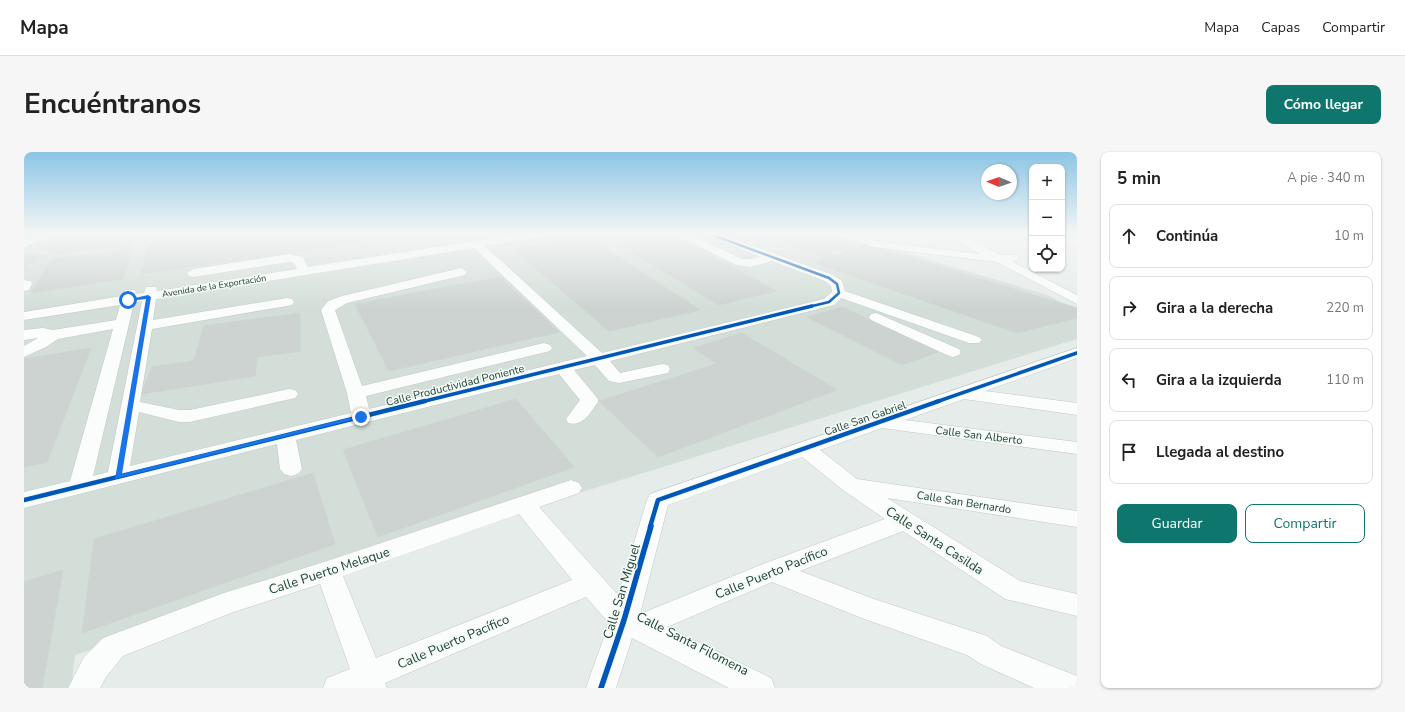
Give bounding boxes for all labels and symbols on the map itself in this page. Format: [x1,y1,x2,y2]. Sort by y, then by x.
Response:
north arrow [981,164,1017,200]
street label: Avenida de la Exportación [161,272,267,300]
route start [119,291,137,309]
street label: Calle Productividad Poniente [384,361,526,410]
street label: Calle San Gabriel [822,397,909,440]
route end [352,408,370,426]
street label: Calle San Alberto [935,423,1023,448]
street label: Calle San Bernardo [916,488,1012,517]
street label: Calle Santa Casilda [882,502,987,579]
street label: Calle San Miguel [599,541,645,641]
street label: Calle Puerto Pacífico [712,542,830,604]
street label: Calle Puerto Melaque [266,543,392,599]
street label: Calle Santa Filomena [633,608,752,680]
street label: Calle Puerto Pacífico [395,610,512,674]

